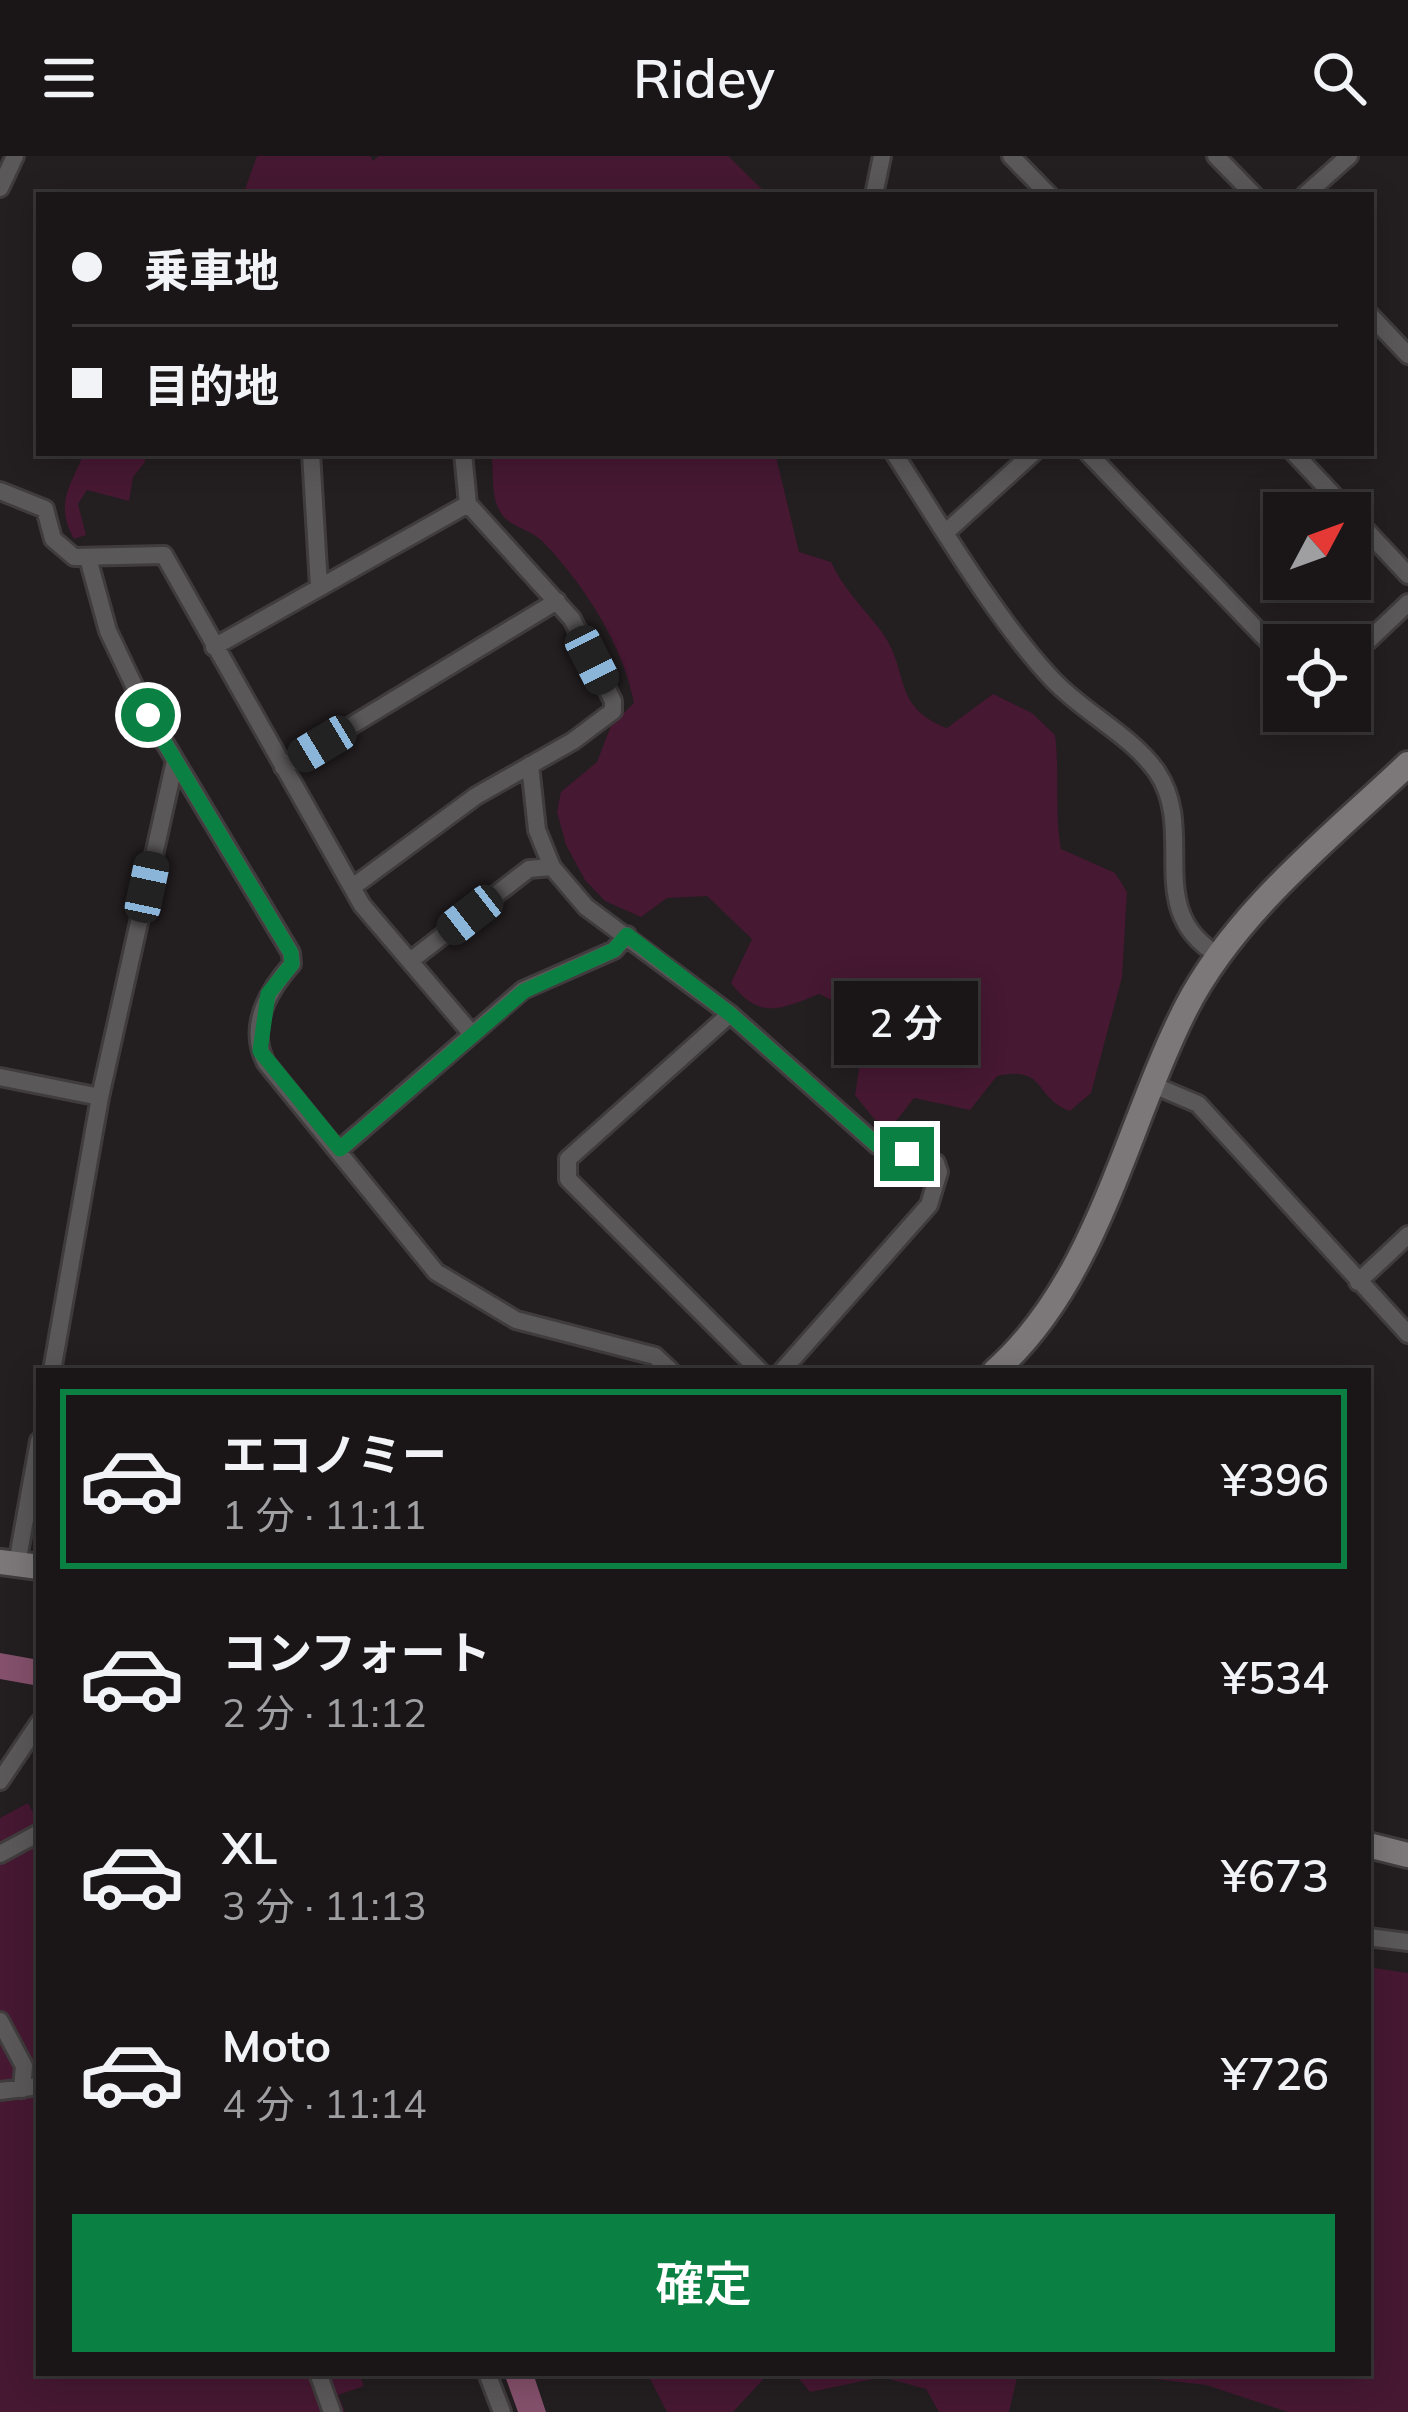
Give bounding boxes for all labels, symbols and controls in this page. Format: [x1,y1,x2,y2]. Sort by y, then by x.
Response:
text: Ridey [633,44,775,112]
icon: menu [36,45,102,111]
icon: search [1306,45,1372,111]
text: 乗車地 [144,242,279,298]
text: 目的地 [144,357,279,413]
north arrow [1263,492,1371,600]
map controls [1263,492,1371,732]
car [560,620,624,700]
button: locate [1263,624,1371,732]
route start [121,688,175,742]
car [282,710,362,778]
car [122,848,172,926]
car [431,879,509,951]
callout: 2 分 [835,980,979,1064]
text: 2 分 [870,998,942,1047]
route end [880,1127,934,1181]
icon: car [78,1425,186,1533]
text: エコノミー [222,1426,447,1482]
text: ¥396 [1221,1451,1329,1507]
text: 1 分 · 11:11 [222,1490,426,1539]
icon: car [78,1623,186,1731]
text: コンフォート [222,1624,491,1680]
text: ¥534 [1221,1649,1329,1705]
text: 2 分 · 11:12 [222,1688,426,1737]
text: XL [222,1819,277,1875]
icon: car [78,1821,186,1929]
text: ¥673 [1221,1847,1329,1903]
text: 3 分 · 11:13 [222,1881,426,1930]
text: Moto [222,2017,331,2073]
icon: car [78,2019,186,2127]
text: ¥726 [1221,2045,1329,2101]
text: 4 分 · 11:14 [222,2079,426,2128]
button: 確定 [72,2214,1335,2352]

